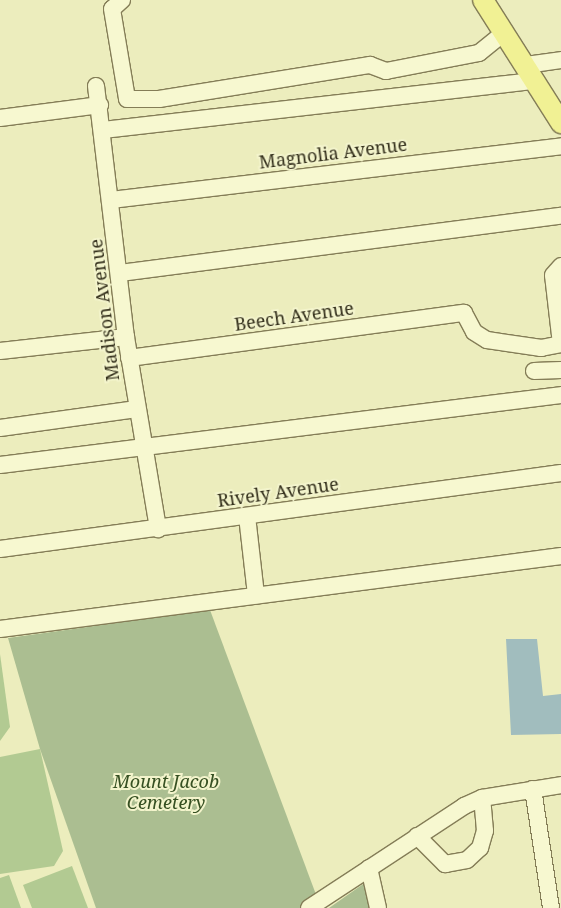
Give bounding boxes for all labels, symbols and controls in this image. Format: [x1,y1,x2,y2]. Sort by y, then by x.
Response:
street label: Magnolia Avenue [258,133,408,173]
street label: Madison Avenue [85,238,123,382]
street label: Beech Avenue [233,297,355,335]
street label: Rively Avenue [216,473,340,511]
park label: Mount Jacob Cemetery [113,771,219,814]

